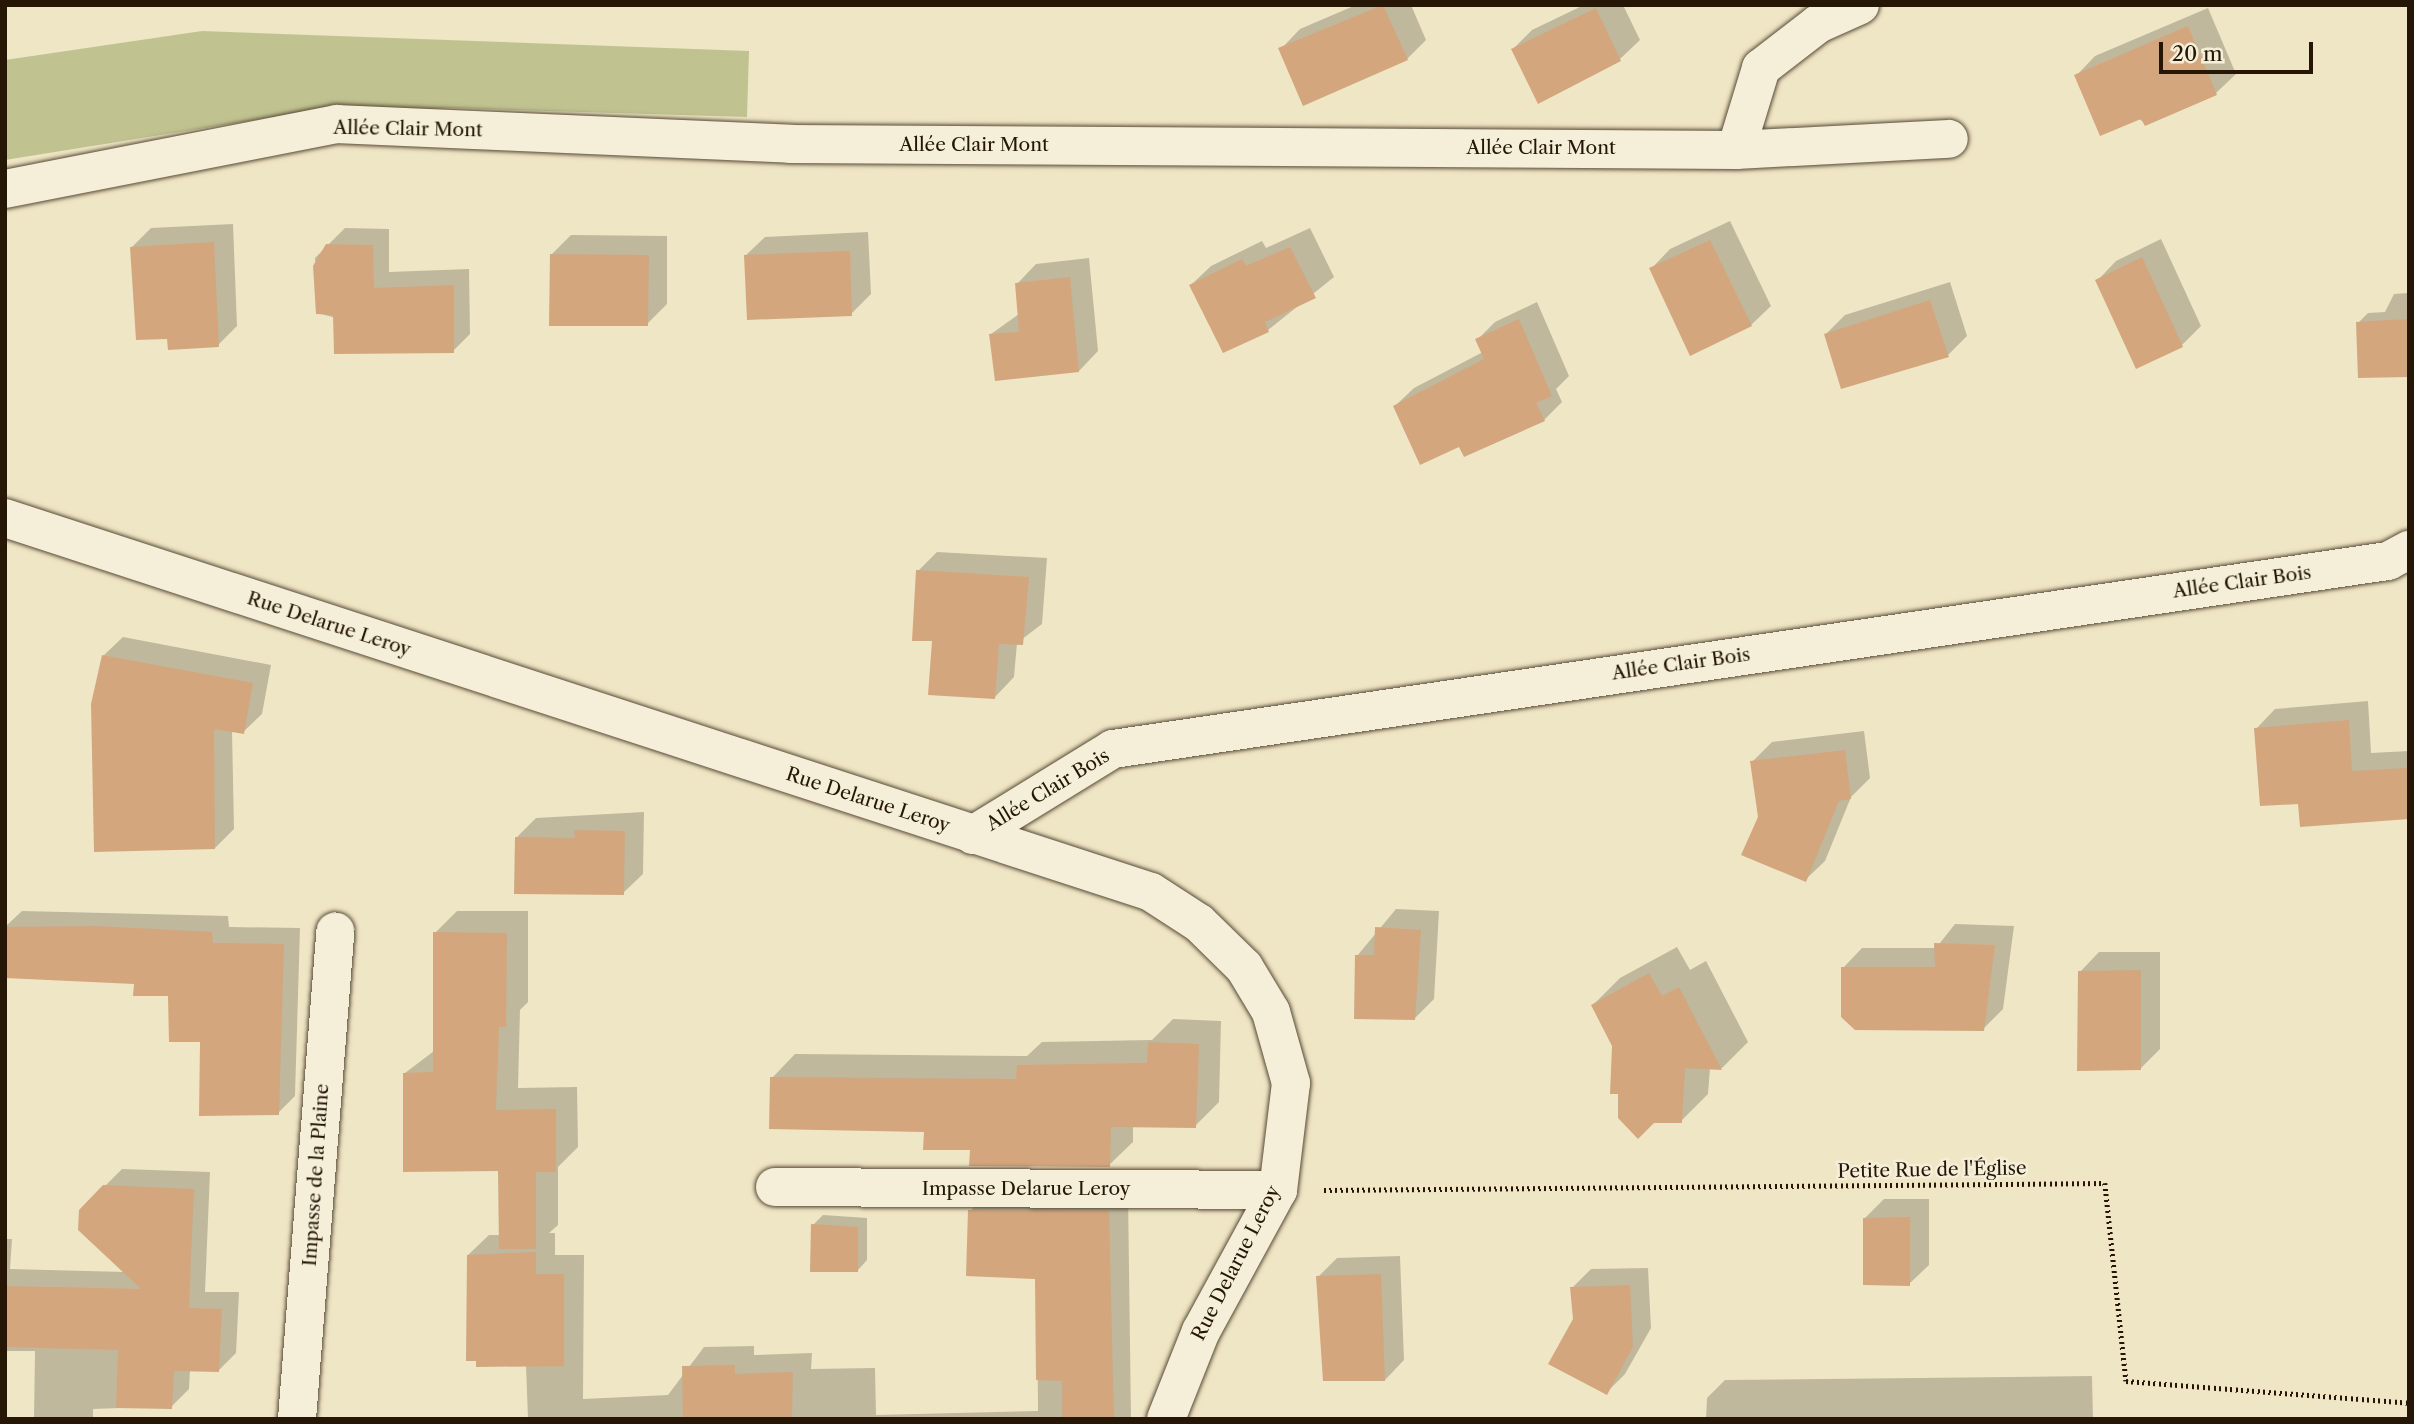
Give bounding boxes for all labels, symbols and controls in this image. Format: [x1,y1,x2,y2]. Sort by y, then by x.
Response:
scale bar [2162,28,2316,72]
text: 20 m [2172,41,2223,66]
street label: Allée Clair Mont [333,116,483,142]
street label: Allée Clair Mont [899,134,1049,156]
street label: Allée Clair Mont [1466,137,1616,159]
street label: Allée Clair Bois [2171,561,2313,603]
street label: Rue Delarue Leroy [244,587,414,661]
street label: Allée Clair Bois [1610,643,1752,685]
street label: Allée Clair Bois [982,744,1114,836]
street label: Rue Delarue Leroy [783,763,953,837]
street label: Impasse de la Plaine [298,1083,334,1267]
street label: Petite Rue de l'Église [1837,1157,2027,1183]
street label: Impasse Delarue Leroy [922,1178,1130,1200]
street label: Rue Delarue Leroy [1187,1182,1285,1344]

